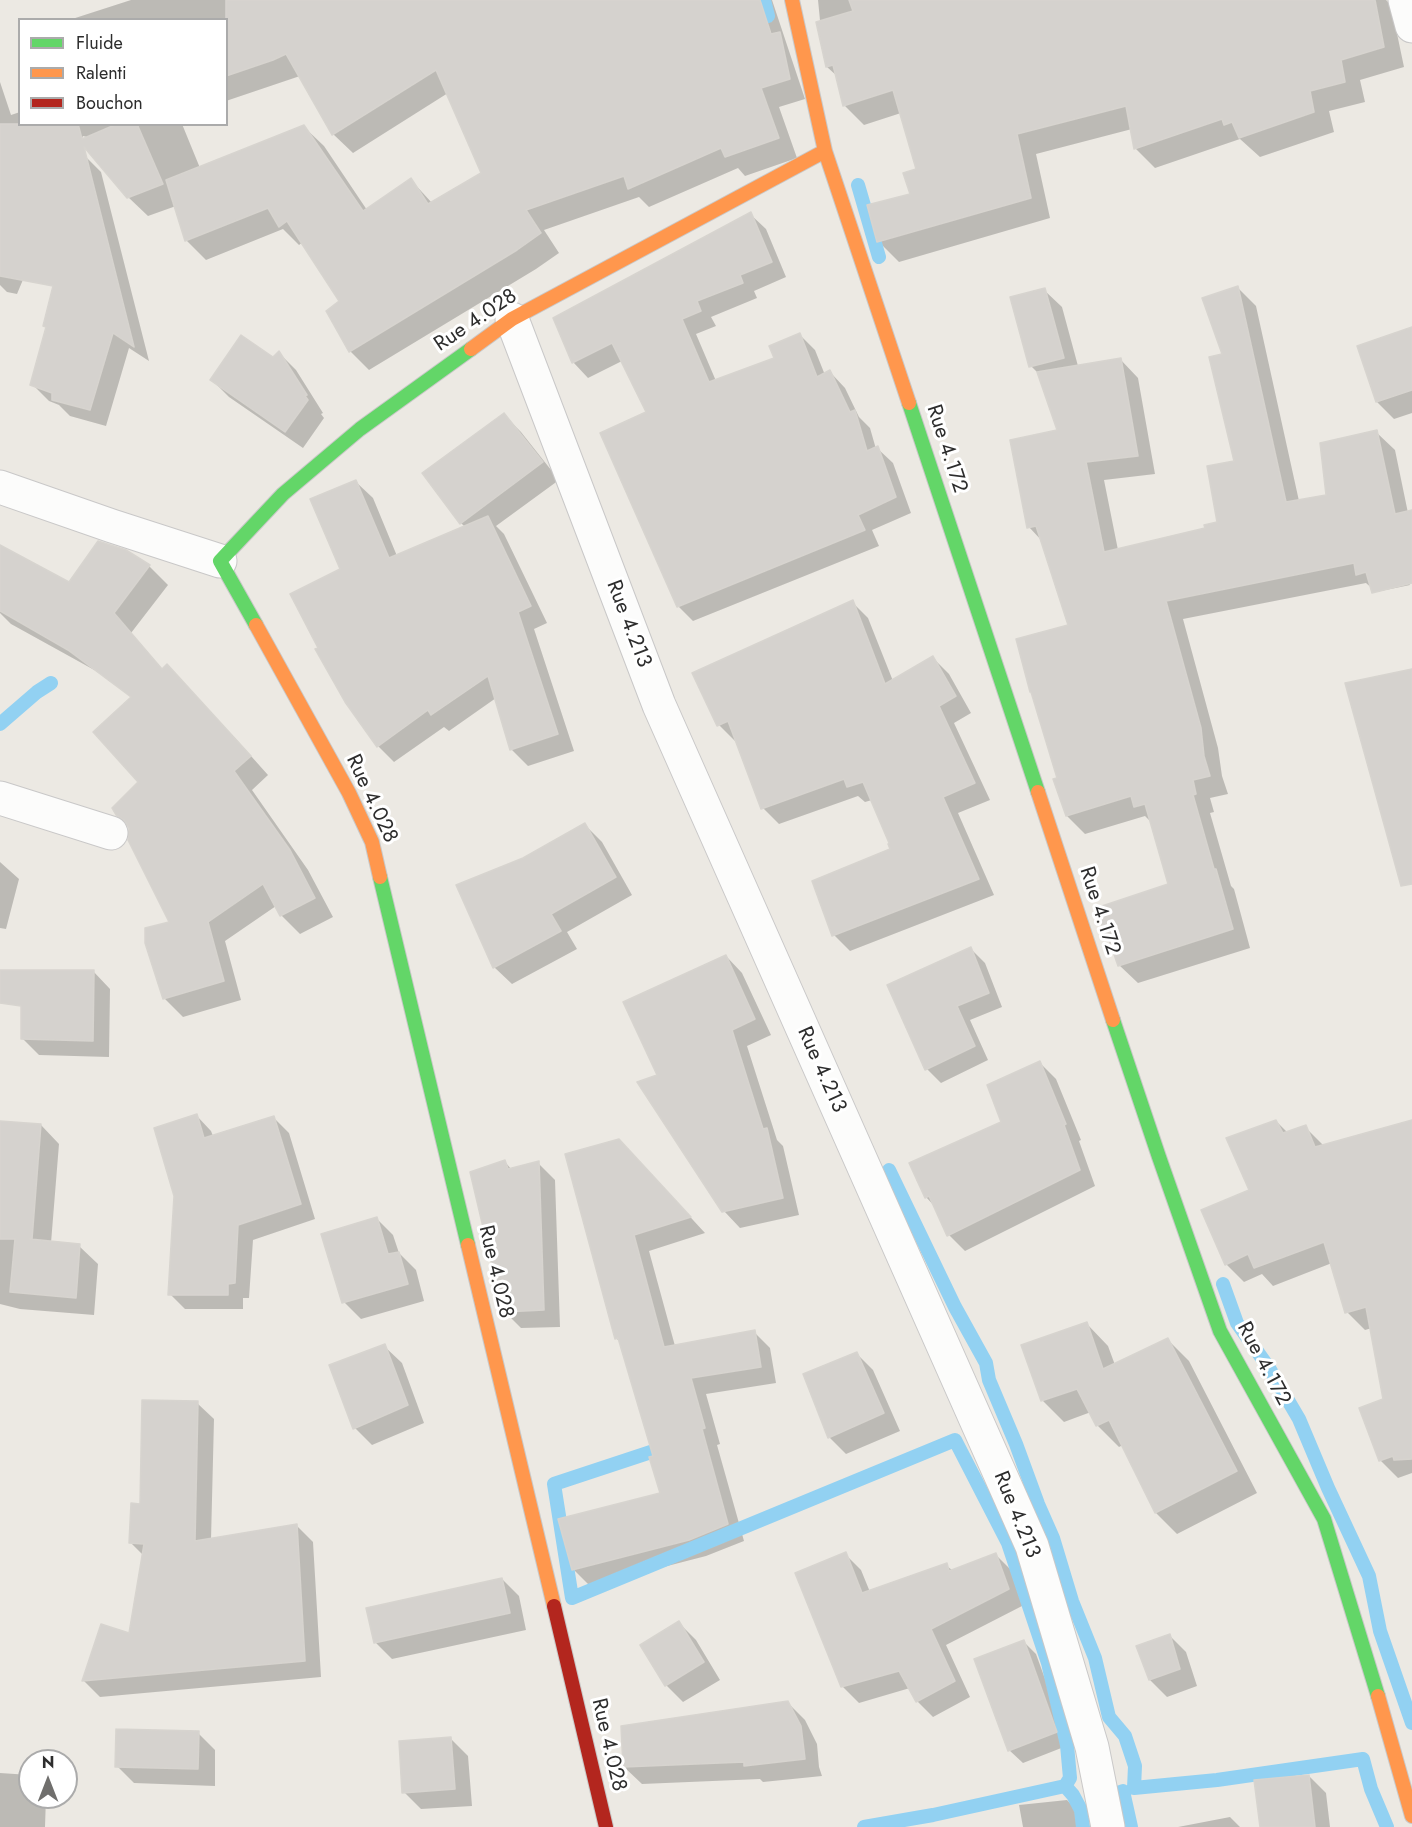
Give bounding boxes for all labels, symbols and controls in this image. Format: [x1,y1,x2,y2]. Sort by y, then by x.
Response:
legend [18,18,228,126]
text: Fluide [76,30,123,56]
text: Ralenti [76,60,127,86]
text: Bouchon [76,90,143,116]
street label: Rue 4.028 [430,284,522,358]
street label: Rue 4.172 [920,402,972,496]
street label: Rue 4.213 [600,577,656,671]
street label: Rue 4.028 [340,751,402,847]
street label: Rue 4.172 [1073,864,1125,958]
street label: Rue 4.213 [791,1023,851,1117]
street label: Rue 4.028 [472,1223,518,1321]
street label: Rue 4.172 [1231,1318,1295,1410]
street label: Rue 4.213 [987,1468,1045,1562]
street label: Rue 4.028 [585,1696,631,1794]
north arrow [18,1749,78,1809]
text: N [42,1751,54,1774]

